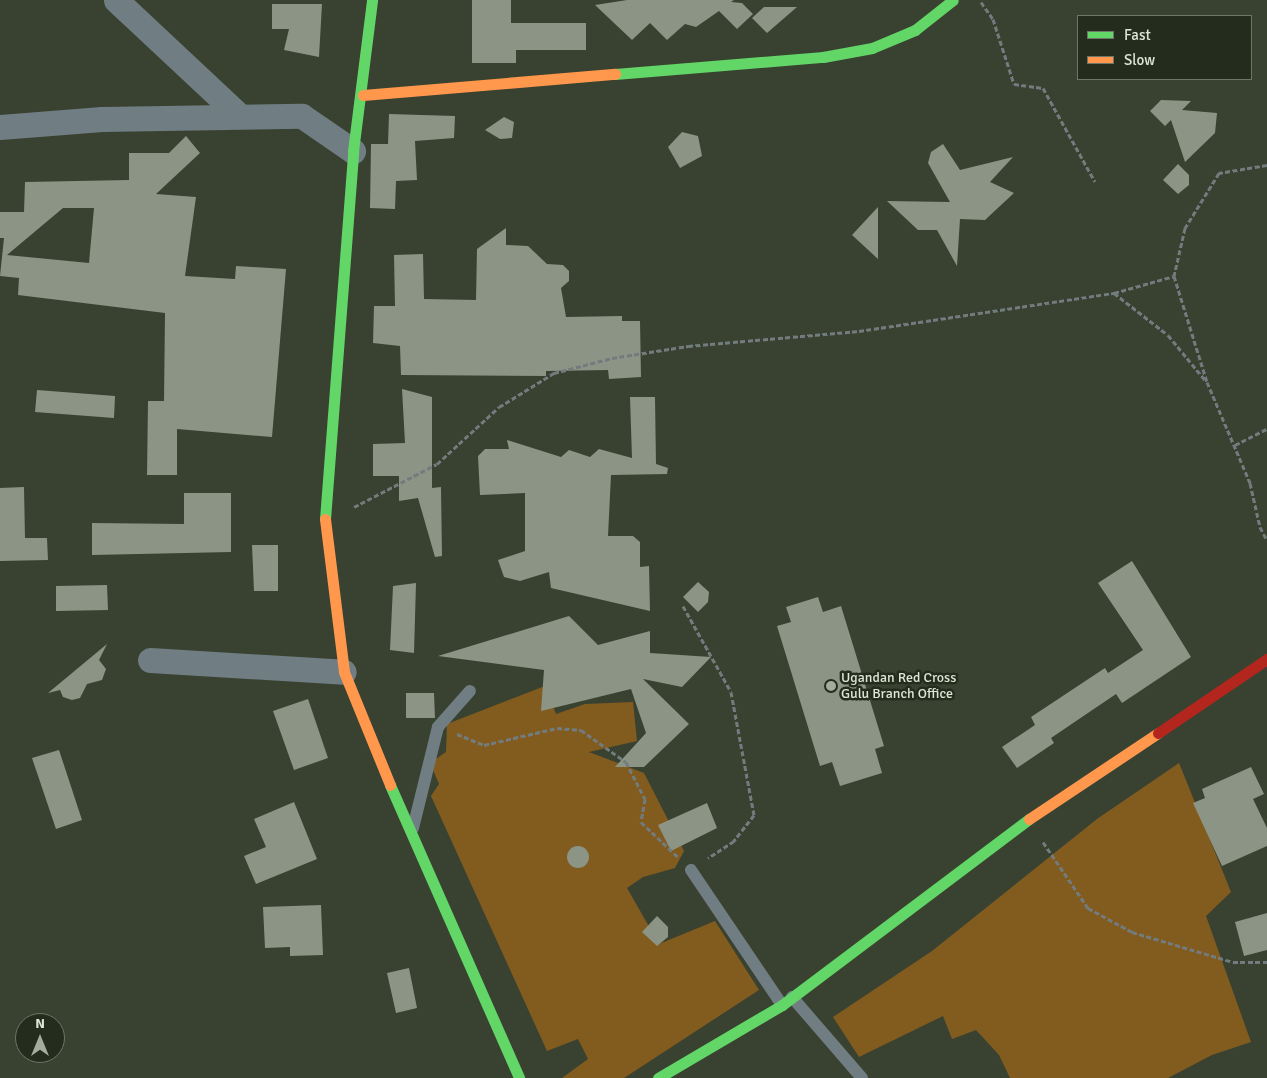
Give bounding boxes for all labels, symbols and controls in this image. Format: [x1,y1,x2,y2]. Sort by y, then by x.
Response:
legend [1077,15,1252,80]
text: Fast [1124,26,1151,44]
text: Slow [1124,51,1155,69]
place label: Ugandan Red Cross Gulu Branch Office [841,670,956,702]
marker: Ugandan Red Cross Gulu Branch Office [825,680,837,692]
north arrow [15,1013,65,1063]
text: N [35,1015,45,1032]

